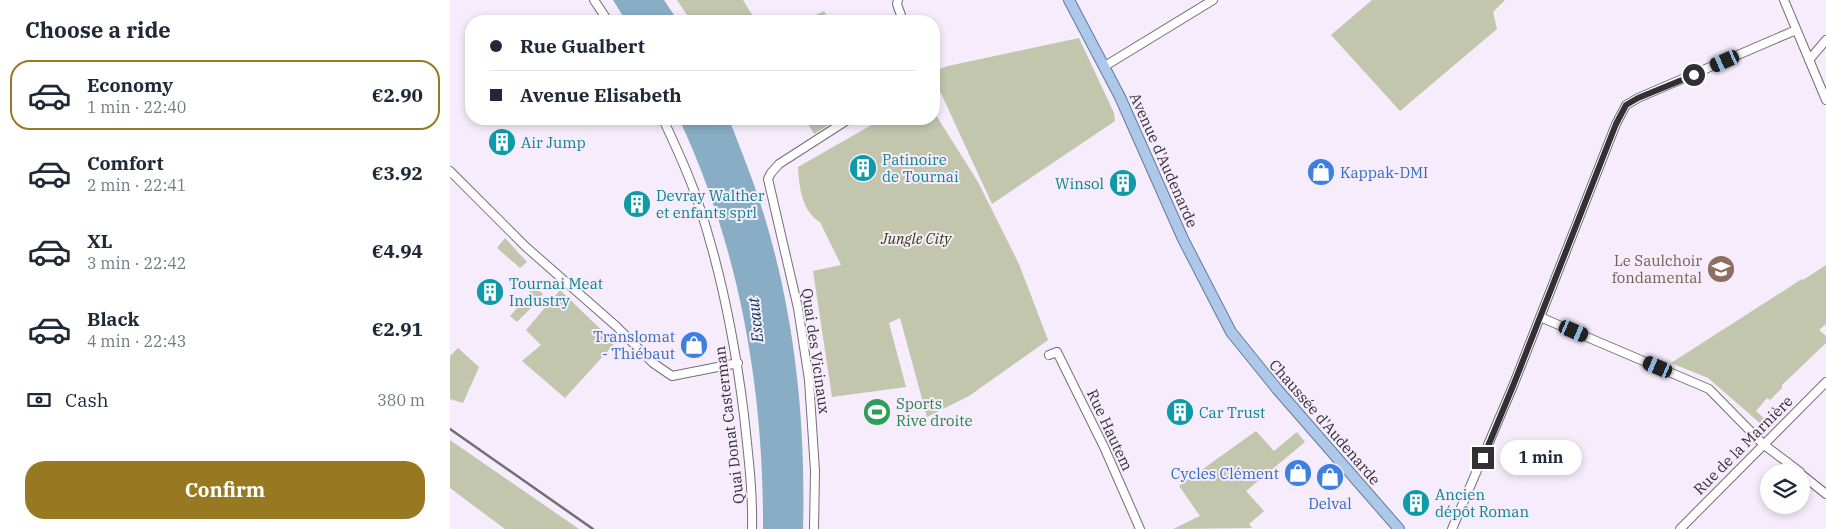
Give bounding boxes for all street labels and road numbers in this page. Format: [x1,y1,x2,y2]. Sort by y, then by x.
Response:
street label: Avenue d'Audenarde [1126,90,1202,230]
street label: Quai des Vicinaux [798,287,834,415]
street label: Quai Donat Casterman [710,345,748,505]
street label: Chaussée d'Audenarde [1265,355,1385,489]
street label: Rue Hautem [1083,386,1137,474]
street label: Rue de la Marnière [1689,391,1797,499]

